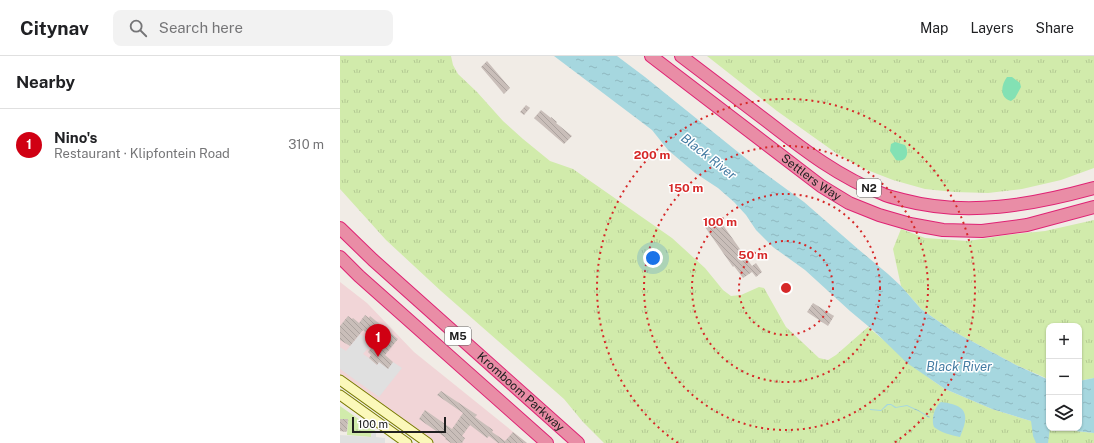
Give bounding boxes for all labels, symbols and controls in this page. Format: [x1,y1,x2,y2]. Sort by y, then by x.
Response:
search box [113,10,393,46]
text: Citynav [20,17,89,39]
icon: search [127,17,149,39]
text: Search here [159,19,243,36]
text: Map [920,20,948,36]
text: Layers [970,20,1014,36]
text: Share [1036,20,1074,36]
text: Nearby [16,72,75,92]
text: Nino's [54,129,97,146]
water label: Black River [678,130,739,183]
text: 1 [26,137,32,152]
text: 310 m [288,137,324,152]
text: Restaurant · Klipfontein Road [54,146,230,161]
text: 200 m [634,148,670,162]
street label: Settlers Way [778,151,844,204]
road number: N2 [857,179,881,197]
text: 150 m [669,181,703,195]
text: 100 m [703,215,737,229]
your location [643,248,663,268]
text: 50 m [738,248,768,262]
centre of rings [779,281,793,295]
map controls [1046,323,1082,431]
button: + [1046,323,1082,359]
pin: 1 [365,324,391,357]
road number: M5 [445,327,471,345]
street label: Kromboom Parkway [474,349,568,435]
water label: Black River [926,359,992,374]
button: − [1046,359,1082,395]
button: layers [1046,395,1082,431]
scale bar [352,415,446,434]
text: 100 m [358,418,388,430]

